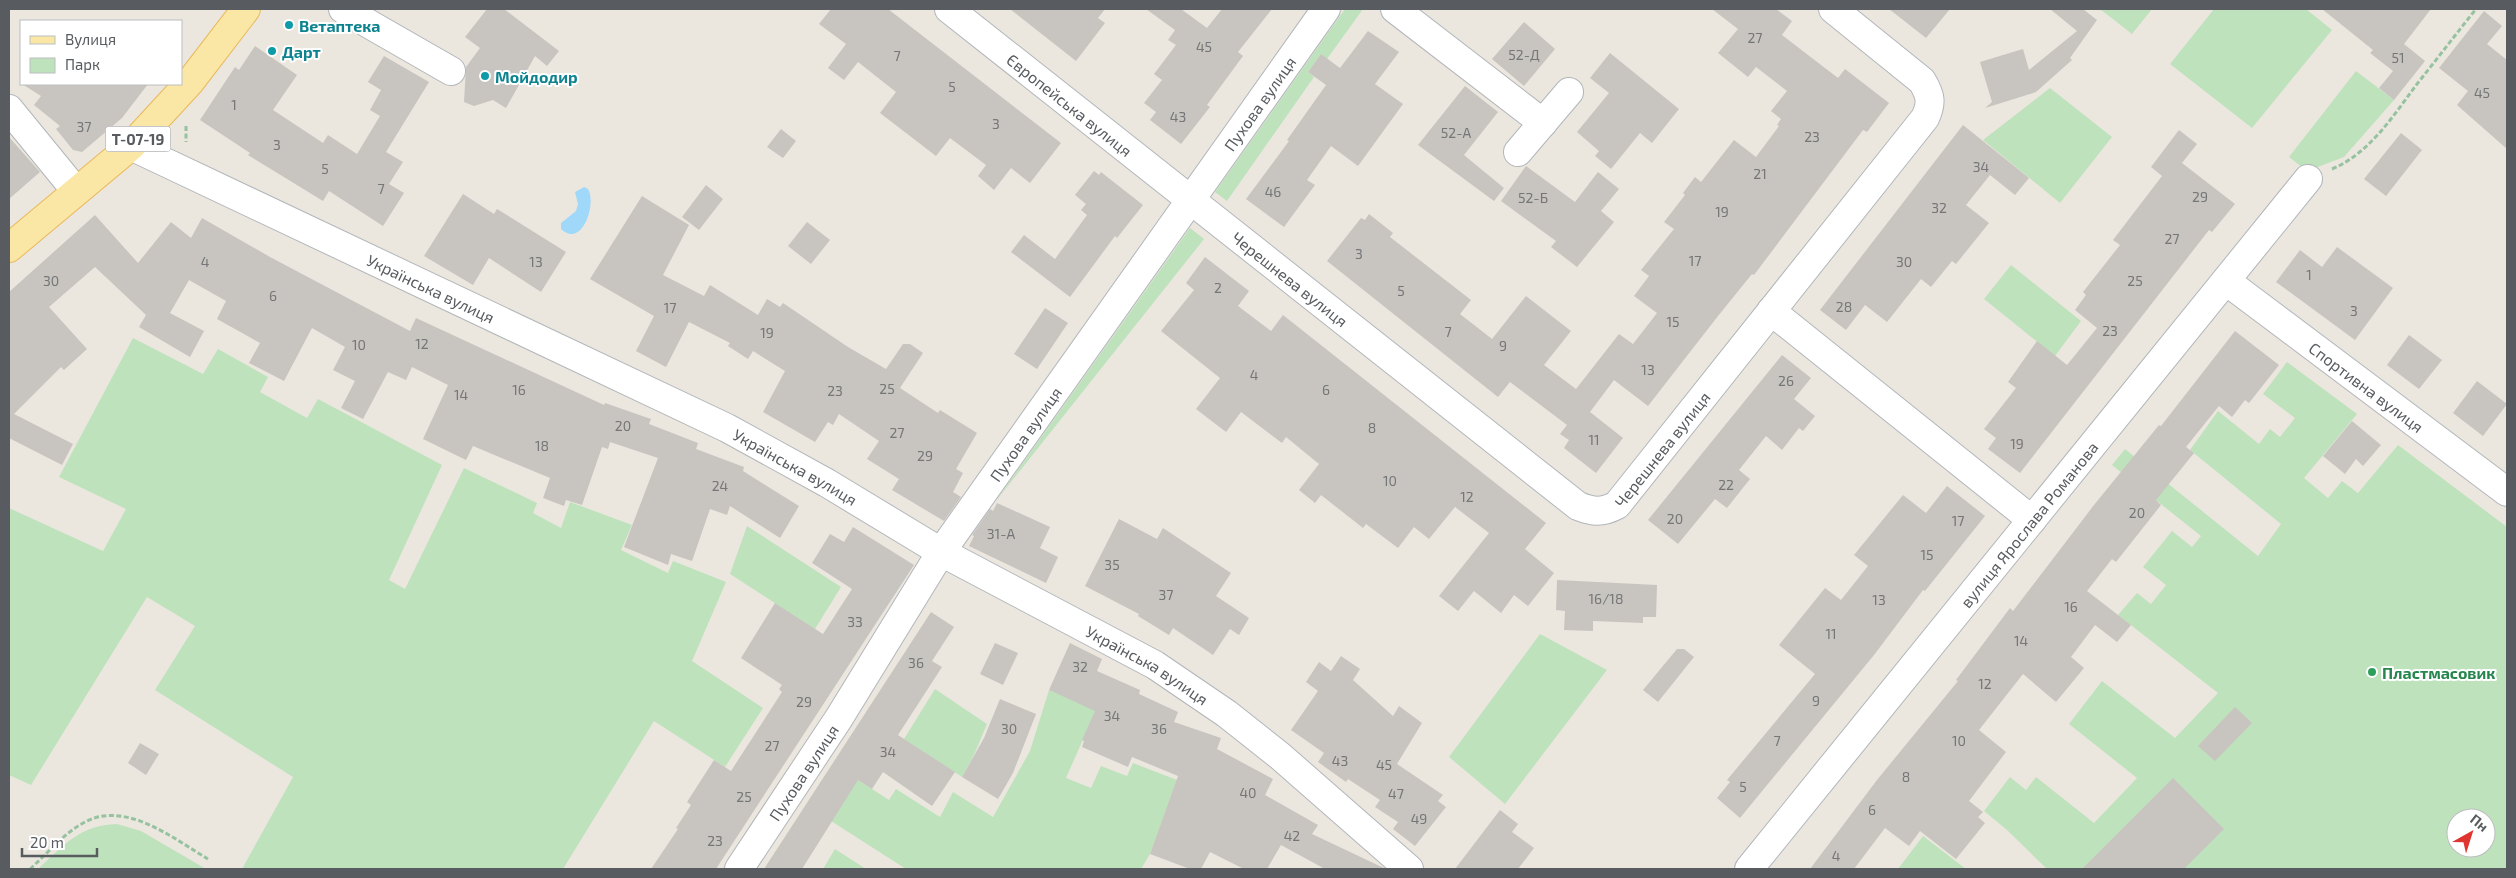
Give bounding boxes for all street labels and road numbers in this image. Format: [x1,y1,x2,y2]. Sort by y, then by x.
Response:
street label: Європейська вулиця [1003,49,1136,160]
street label: Пухова вулиця [1219,52,1299,154]
road number: Т-07-19 [106,126,170,152]
street label: Черешнева вулиця [1229,227,1352,330]
street label: Українська вулиця [364,250,498,326]
street label: Спортивна вулиця [2306,338,2428,436]
street label: Пухова вулиця [985,383,1065,485]
street label: Черешнева вулиця [1610,387,1713,510]
street label: Українська вулиця [730,424,861,509]
street label: вулиця Ярослава Романова [1956,437,2101,611]
street label: Українська вулиця [1083,621,1212,708]
street label: Пухова вулиця [764,721,842,824]

